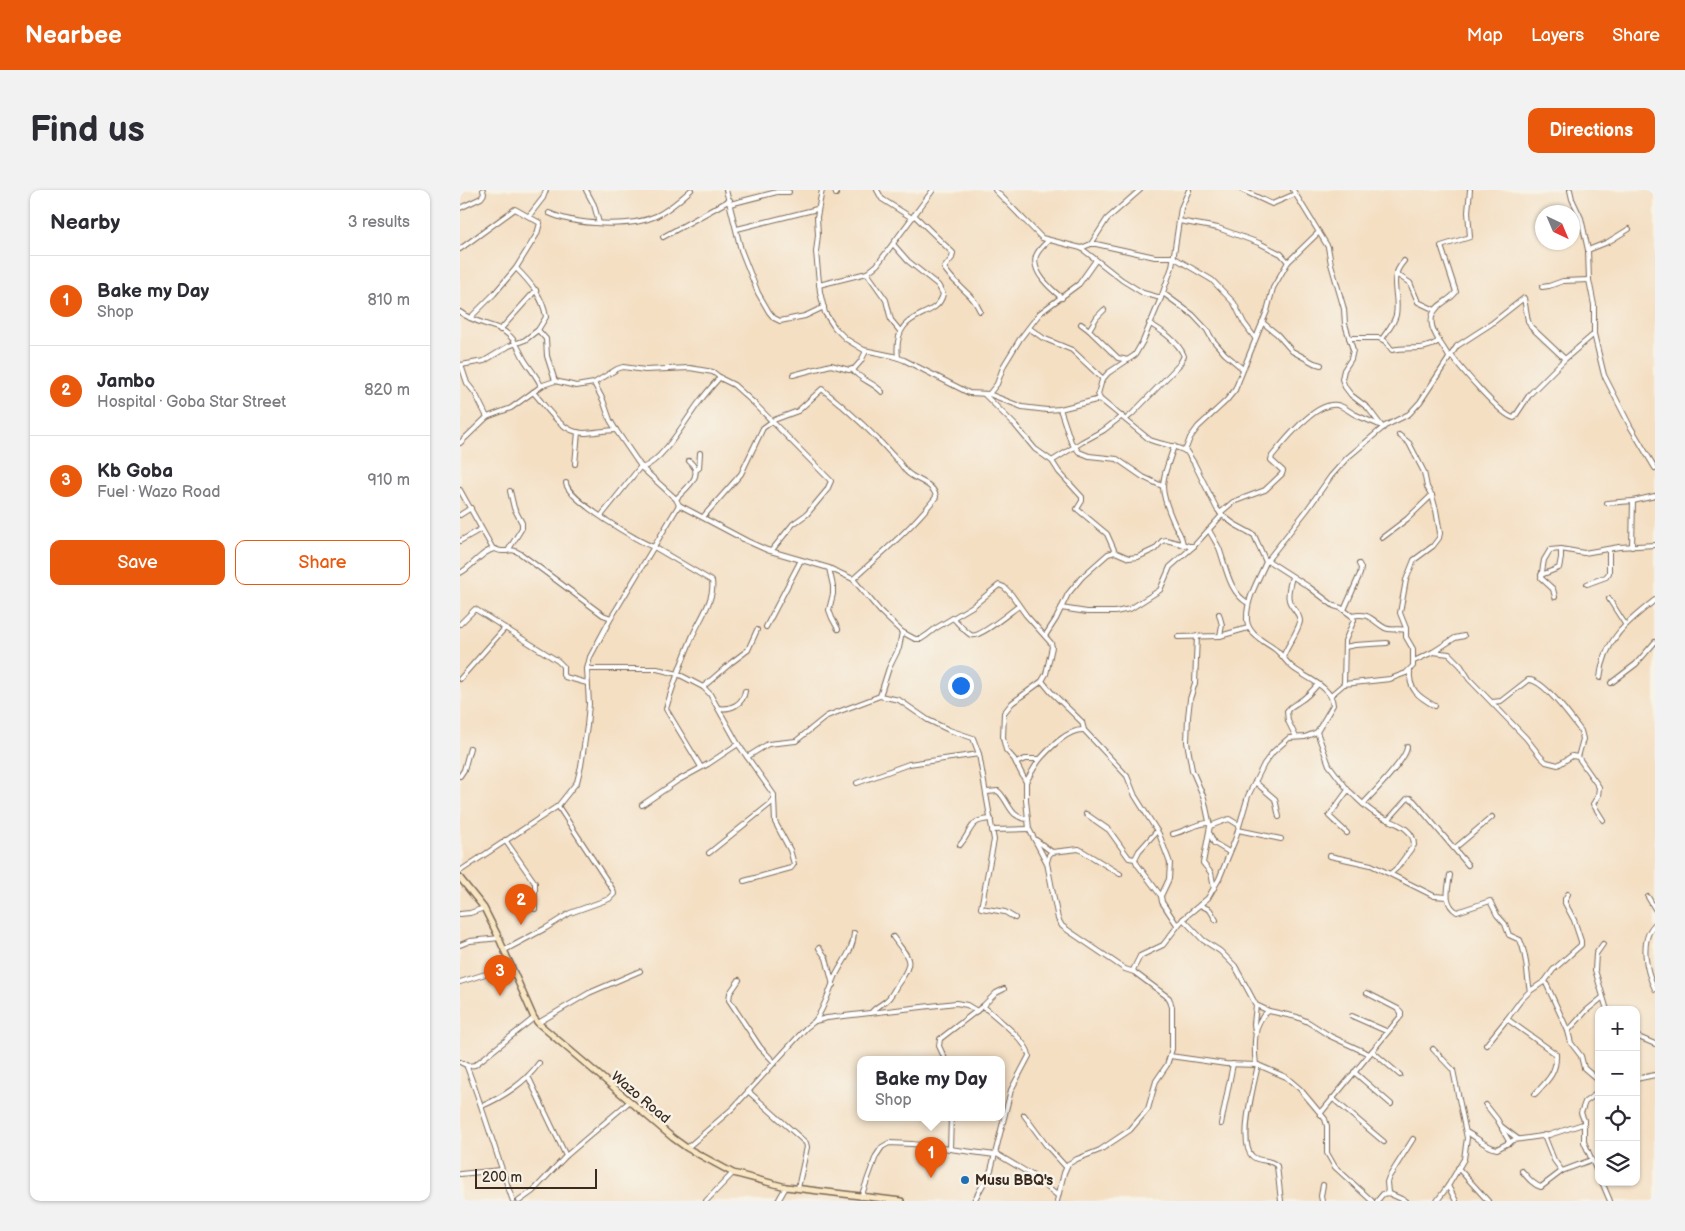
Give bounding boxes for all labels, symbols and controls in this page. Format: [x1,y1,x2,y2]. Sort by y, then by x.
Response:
text: Nearbee [25,21,122,50]
text: Map [1467,25,1503,46]
text: Layers [1531,25,1584,46]
text: Share [1612,25,1660,46]
button: Directions [1528,108,1655,153]
text: Find us [30,109,145,152]
north arrow [1535,205,1580,250]
text: Nearby [50,210,120,235]
text: 3 results [348,213,410,232]
text: Bake my Day [97,280,209,303]
text: 1 [63,291,69,310]
text: 810 m [368,291,410,310]
text: Shop [97,303,134,322]
text: Jambo [97,370,155,393]
text: 2 [61,381,71,400]
text: 820 m [364,381,410,400]
text: Hospital · Goba Star Street [97,393,286,412]
text: Kb Goba [97,460,173,483]
text: 3 [61,471,71,490]
text: 910 m [368,471,410,490]
text: Fuel · Wazo Road [97,483,220,502]
button: Save [50,540,225,585]
button: Share [235,540,410,585]
your location [948,673,974,699]
pin: 2 [505,884,537,925]
pin: 3 [484,955,516,996]
map controls [1595,1006,1640,1186]
button: + [1595,1006,1640,1051]
button: − [1595,1051,1640,1096]
popup [857,1056,1005,1121]
street label: Wazo Road [608,1068,674,1127]
text: Bake my Day [875,1068,987,1091]
text: Shop [875,1091,912,1110]
button: locate [1595,1096,1640,1141]
pin: 1 [915,1137,947,1178]
button: layers [1595,1141,1640,1186]
scale bar [475,1166,598,1189]
text: 200 m [482,1169,522,1186]
place label: Musu BBQ's [975,1172,1053,1189]
marker: Musu BBQ's [959,1174,971,1186]

